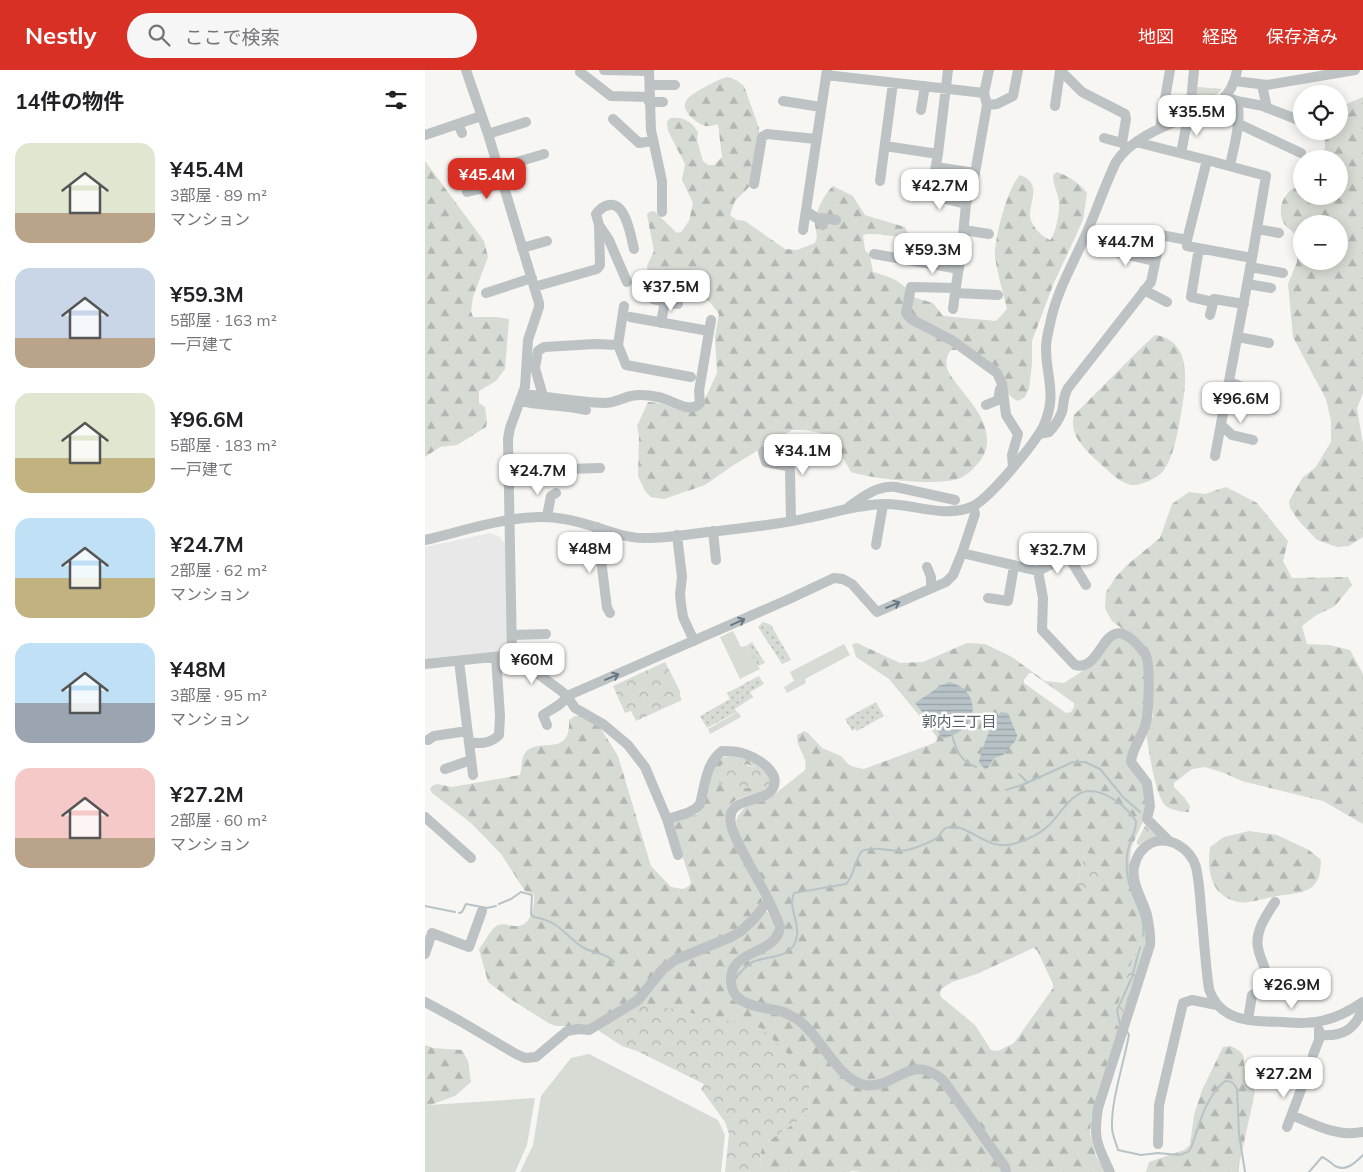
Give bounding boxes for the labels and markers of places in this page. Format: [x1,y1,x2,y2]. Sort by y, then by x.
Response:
pin: ¥35.5M [1156,94,1238,137]
pin: ¥45.4M [446,158,528,200]
pin: ¥42.7M [899,168,981,211]
pin: ¥44.7M [1085,224,1167,267]
pin: ¥59.3M [892,232,974,275]
pin: ¥37.5M [630,270,712,312]
pin: ¥96.6M [1200,382,1282,424]
pin: ¥34.1M [762,434,844,476]
pin: ¥24.7M [497,454,579,496]
pin: ¥48M [560,532,620,574]
pin: ¥32.7M [1017,532,1099,575]
pin: ¥60M [502,642,562,685]
pin: ¥26.9M [1251,968,1333,1010]
pin: ¥27.2M [1243,1056,1325,1099]

